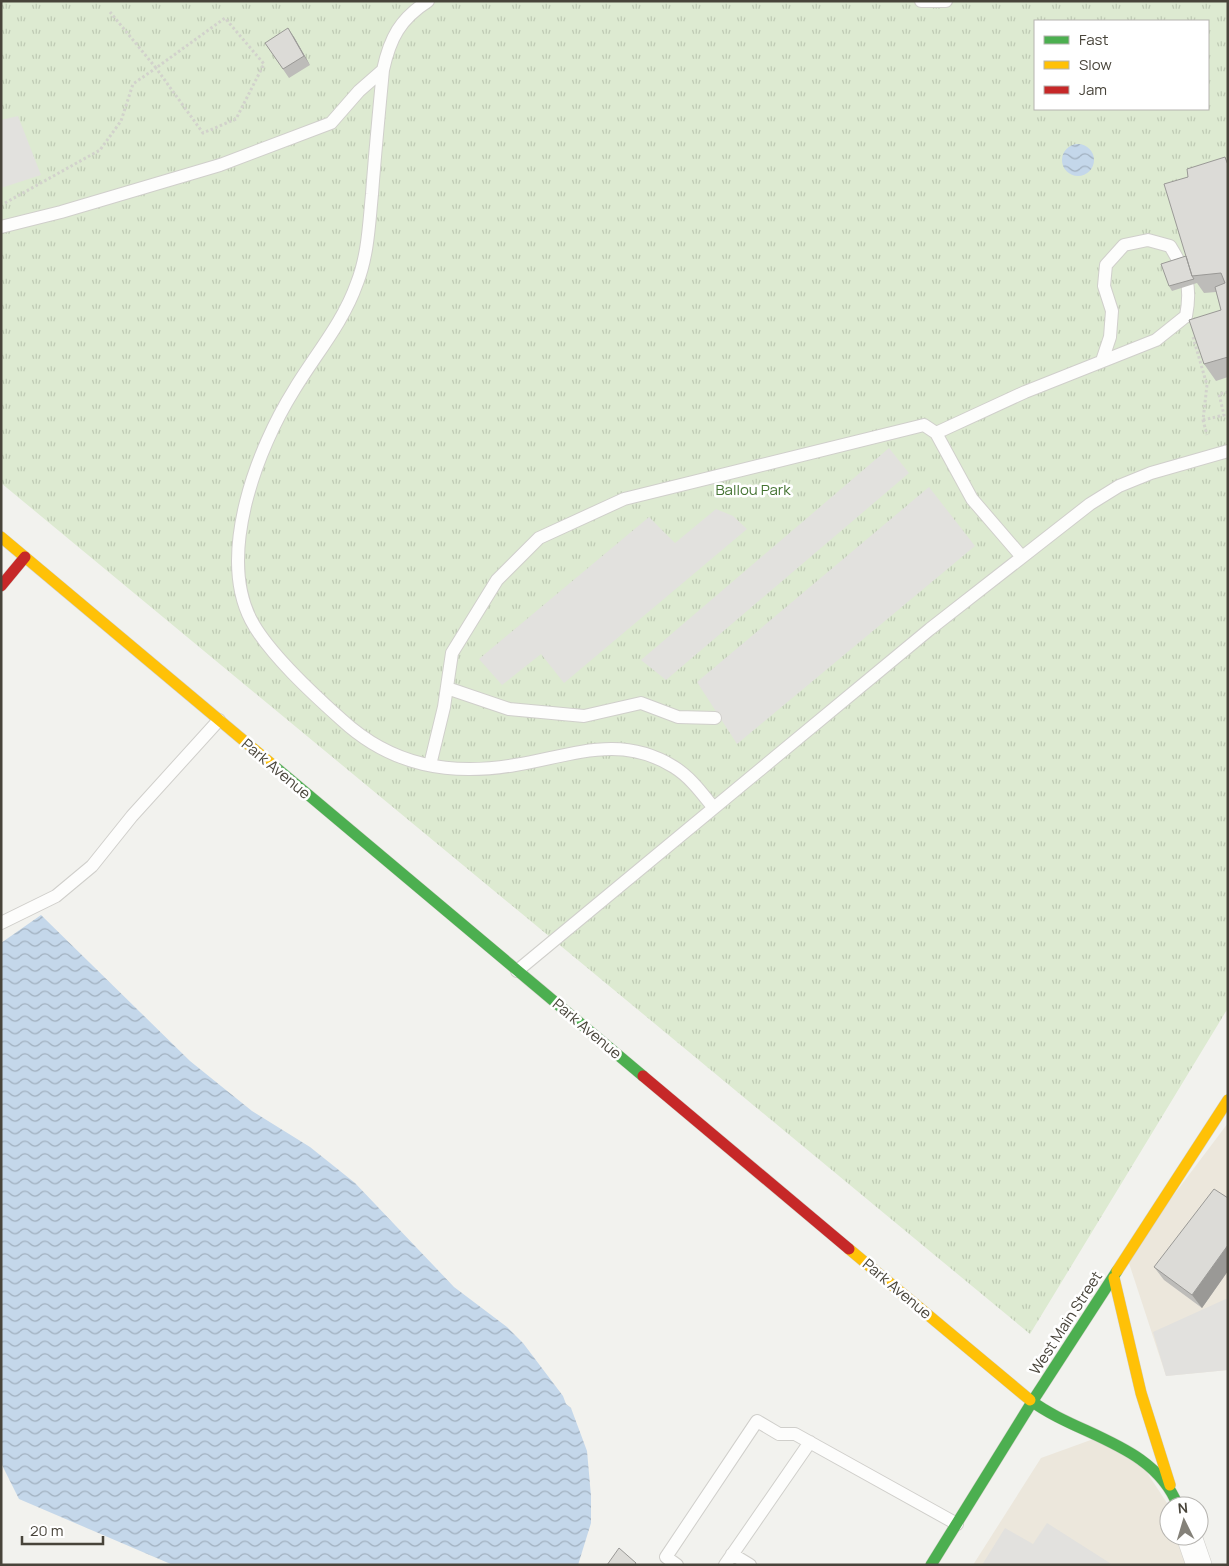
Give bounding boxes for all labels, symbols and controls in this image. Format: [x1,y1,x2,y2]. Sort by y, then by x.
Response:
legend [1034,20,1209,110]
text: Fast [1079,29,1108,50]
text: Slow [1079,54,1112,75]
text: Jam [1079,79,1107,100]
park label: Ballou Park [715,479,791,500]
street label: Park Avenue [237,733,316,804]
street label: Park Avenue [548,993,627,1064]
street label: Park Avenue [858,1253,937,1324]
street label: West Main Street [1024,1267,1107,1378]
north arrow [1159,1496,1209,1546]
text: N [1177,1498,1189,1517]
scale bar [22,1514,104,1546]
text: 20 m [30,1520,63,1541]

